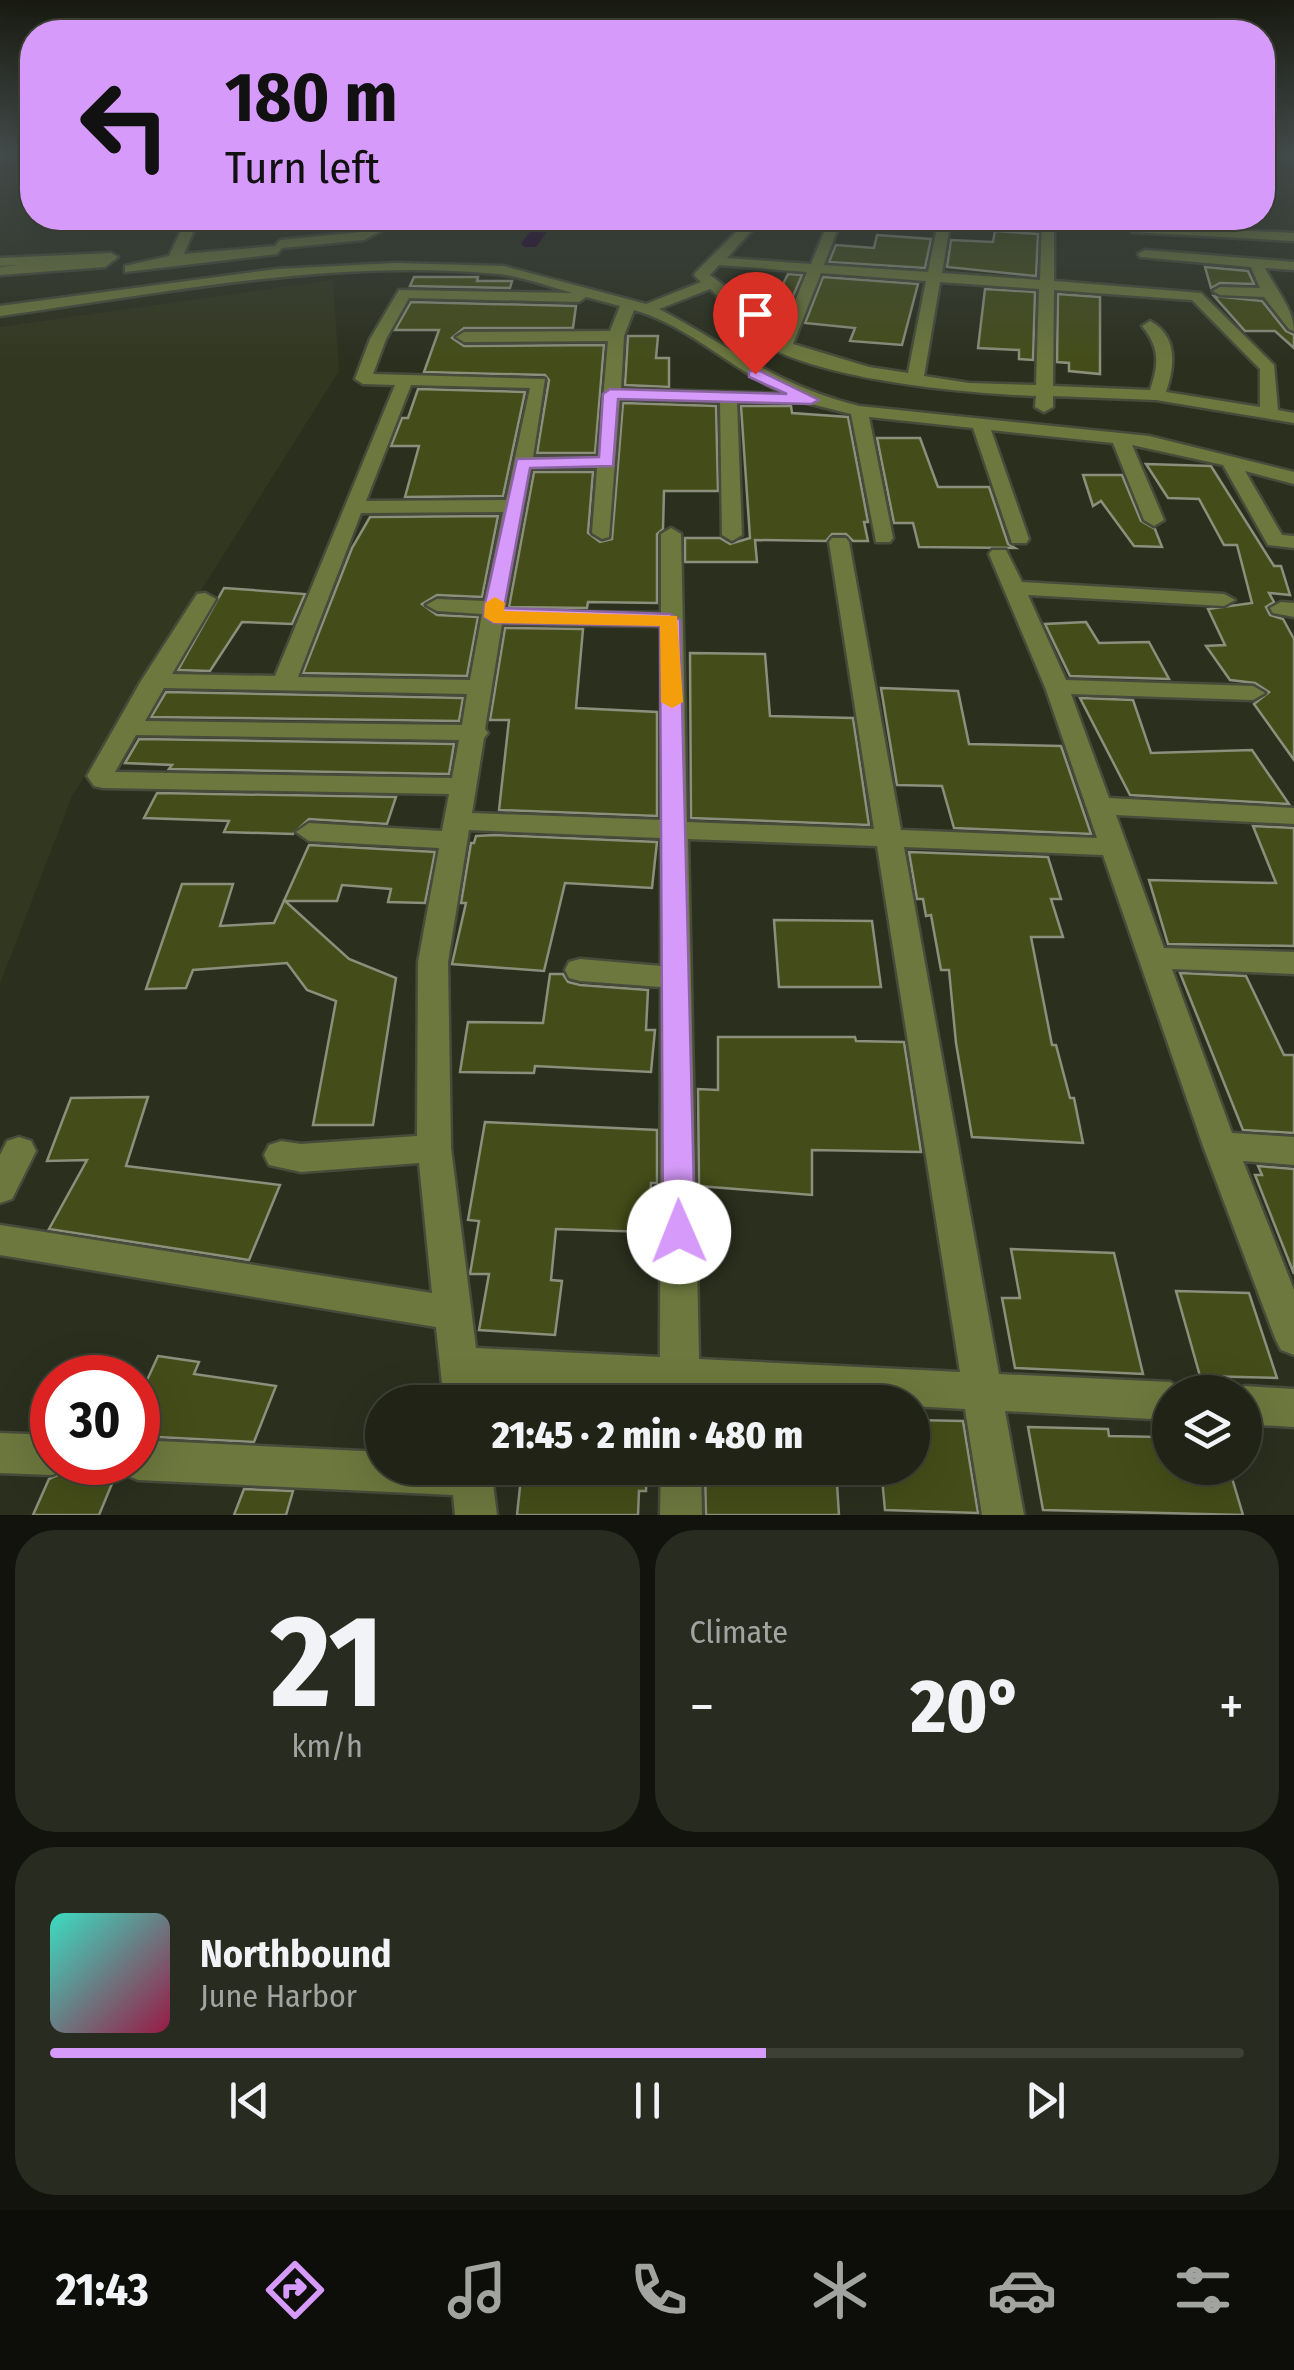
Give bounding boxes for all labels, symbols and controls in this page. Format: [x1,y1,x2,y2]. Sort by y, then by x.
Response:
text: 180 m [225,56,398,140]
icon: left [60,60,190,190]
text: Turn left [225,141,380,195]
pin [713,272,798,375]
icon: arrive [728,287,783,342]
position arrow [627,1180,731,1284]
speed limit sign: 30 [30,1355,160,1485]
map controls [1152,1375,1262,1485]
button: layers [1152,1375,1262,1485]
text: 21:45 · 2 min · 480 m [492,1412,803,1458]
text: 21 [271,1584,384,1740]
text: Climate [690,1613,788,1651]
text: 20° [911,1662,1023,1752]
text: − [690,1674,714,1740]
text: + [1219,1674,1244,1740]
text: km/h [292,1727,363,1765]
text: Northbound [200,1931,392,1977]
text: June Harbor [200,1977,357,2015]
icon: previous [222,2073,277,2128]
icon: pause [620,2073,675,2128]
icon: next [1018,2073,1073,2128]
icon: directions [260,2255,330,2325]
icon: music [442,2255,512,2325]
icon: phone [624,2255,694,2325]
icon: climate [805,2255,875,2325]
icon: car [987,2255,1057,2325]
icon: filters [1168,2255,1238,2325]
text: 21:43 [56,2263,149,2317]

